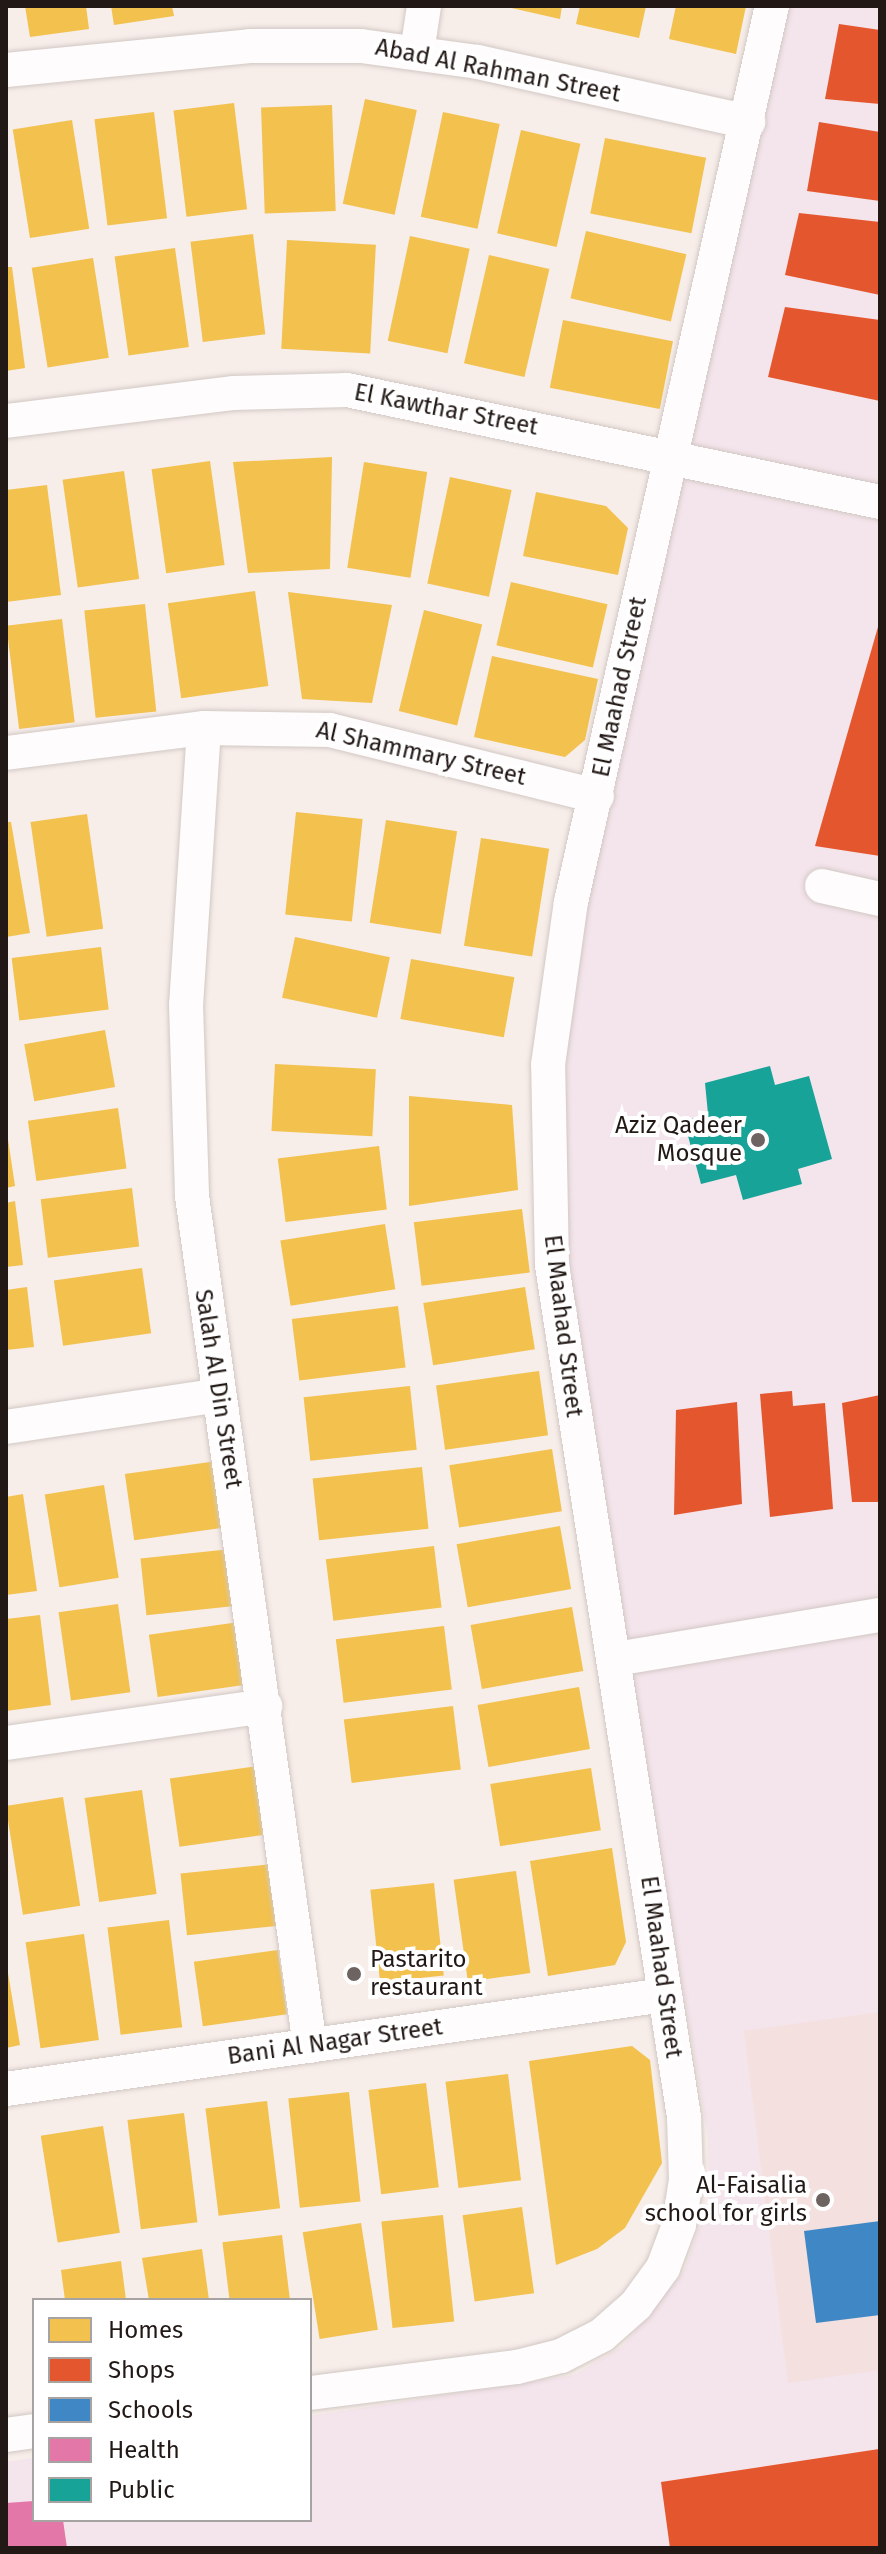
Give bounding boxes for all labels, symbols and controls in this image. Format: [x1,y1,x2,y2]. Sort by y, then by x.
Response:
street label: Abad Al Rahman Street [373,33,623,109]
street label: El Kawthar Street [352,378,540,442]
street label: El Maahad Street [587,594,653,780]
street label: Al Shammary Street [313,716,529,792]
place label: Aziz Qadeer Mosque [615,1112,742,1168]
marker: Aziz Qadeer Mosque [749,1131,767,1149]
street label: El Maahad Street [538,1233,588,1419]
street label: Salah Al Din Street [188,1287,248,1491]
street label: El Maahad Street [634,1874,688,2060]
place label: Pastarito restaurant [370,1946,483,2002]
marker: Pastarito restaurant [345,1965,363,1983]
street label: Bani Al Nagar Street [226,2013,444,2071]
place label: Al-Faisalia school for girls [645,2172,807,2228]
marker: Al-Faisalia school for girls [814,2191,832,2209]
legend [32,2298,312,2522]
text: Homes [108,2316,183,2344]
text: Shops [108,2356,175,2384]
text: Schools [108,2396,193,2424]
text: Health [108,2436,180,2464]
text: Public [108,2476,175,2504]

